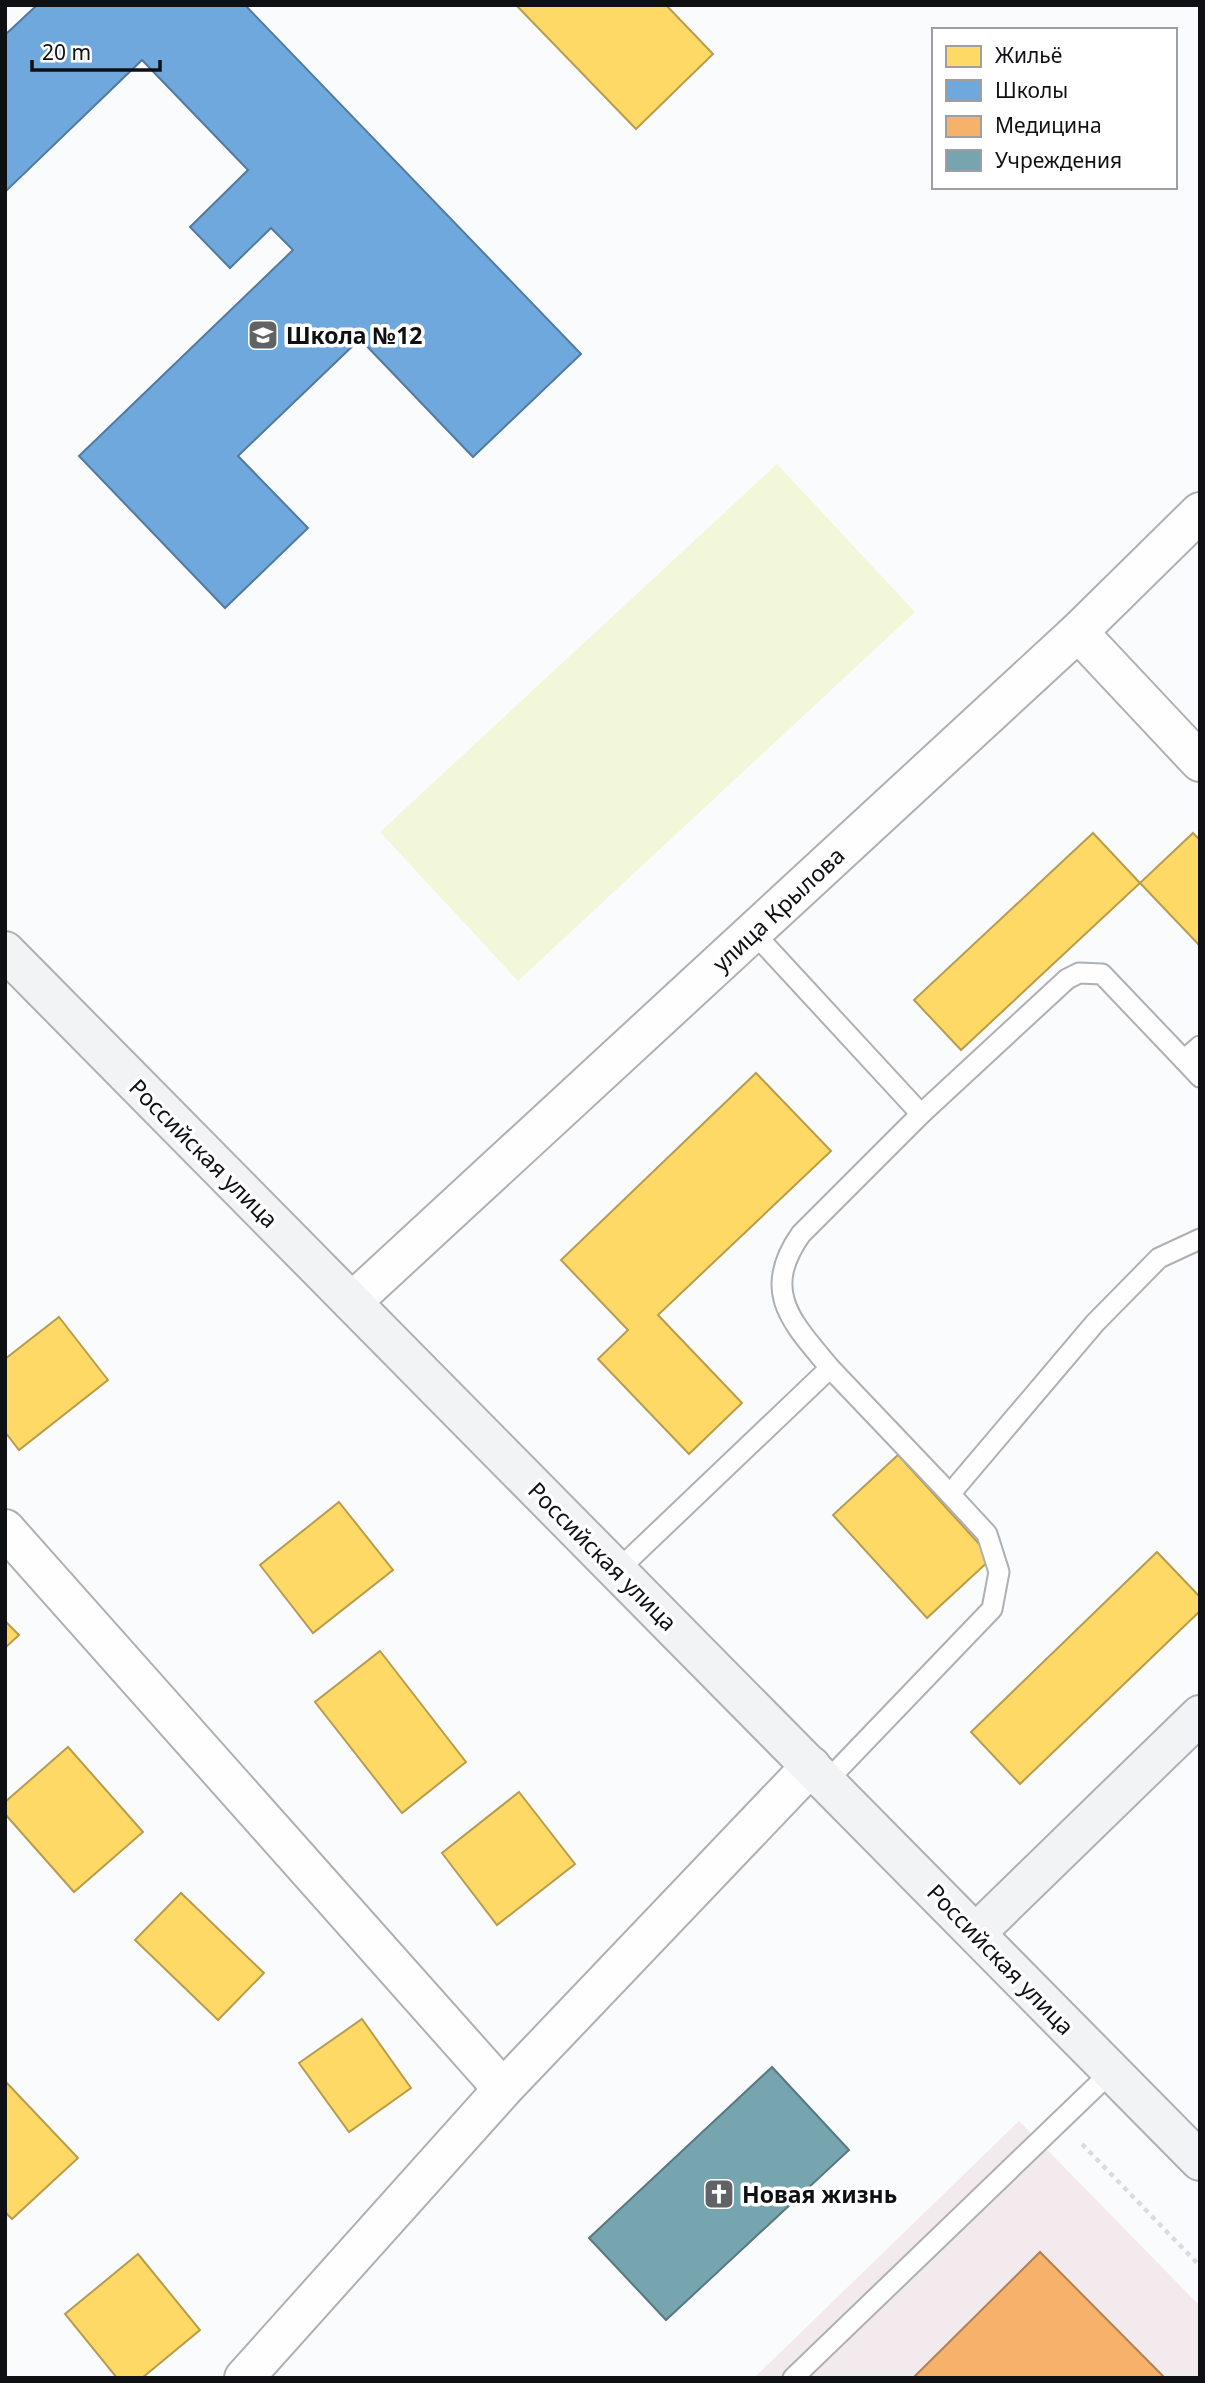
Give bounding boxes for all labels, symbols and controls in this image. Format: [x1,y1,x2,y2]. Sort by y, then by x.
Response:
scale bar [32,28,159,72]
legend [932,28,1177,189]
text: 20 m [42,38,91,66]
text: Жильё [995,41,1062,69]
text: Школы [995,76,1068,104]
text: Медицина [995,111,1102,139]
text: Учреждения [995,146,1122,174]
school or university icon: Школа №12 [246,318,280,352]
place label: Школа №12 [286,319,423,351]
street label: улица Крылова [705,839,851,979]
street label: Российская улица [122,1071,286,1235]
street label: Российская улица [521,1474,685,1638]
street label: Российская улица [920,1876,1082,2042]
church icon: Новая жизнь [702,2177,736,2211]
place label: Новая жизнь [742,2178,897,2210]

